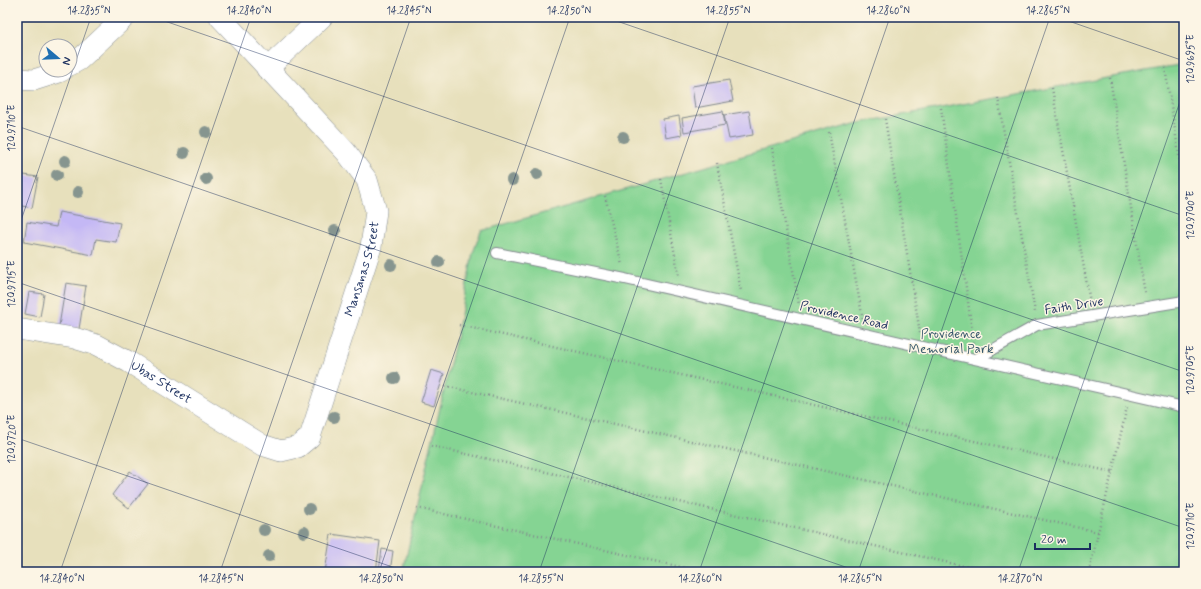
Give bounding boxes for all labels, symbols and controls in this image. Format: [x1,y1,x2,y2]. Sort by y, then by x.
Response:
text: 14.2835°N [67,4,111,18]
text: 14.2840°N [227,4,272,18]
text: 14.2845°N [386,4,432,18]
text: 14.2850°N [547,4,592,18]
text: 14.2855°N [706,4,751,18]
text: 14.2860°N [866,4,910,18]
text: 14.2865°N [1026,4,1070,18]
text: 120.9695°E [1184,34,1198,84]
north arrow [38,38,78,78]
text: N [59,55,74,67]
text: 120.9710°E [5,104,19,151]
text: 120.9700°E [1184,190,1198,239]
street label: Mansanas Street [341,220,383,319]
text: 120.9715°E [5,260,19,308]
street label: Faith Drive [1043,293,1105,319]
street label: Providence Road [798,298,890,334]
park label: Providence Memorial Park [909,326,994,358]
text: 120.9705°E [1184,345,1198,395]
street label: Ubas Street [128,357,195,407]
text: 120.9720°E [5,414,19,463]
text: 120.9710°E [1184,502,1198,549]
scale bar [1035,525,1090,551]
text: 20 m [1041,532,1067,548]
text: 14.2840°N [40,572,85,586]
text: 14.2845°N [198,572,244,586]
text: 14.2850°N [359,572,404,586]
text: 14.2855°N [519,572,564,586]
text: 14.2860°N [678,572,722,586]
text: 14.2865°N [838,572,882,586]
text: 14.2870°N [998,572,1043,586]

